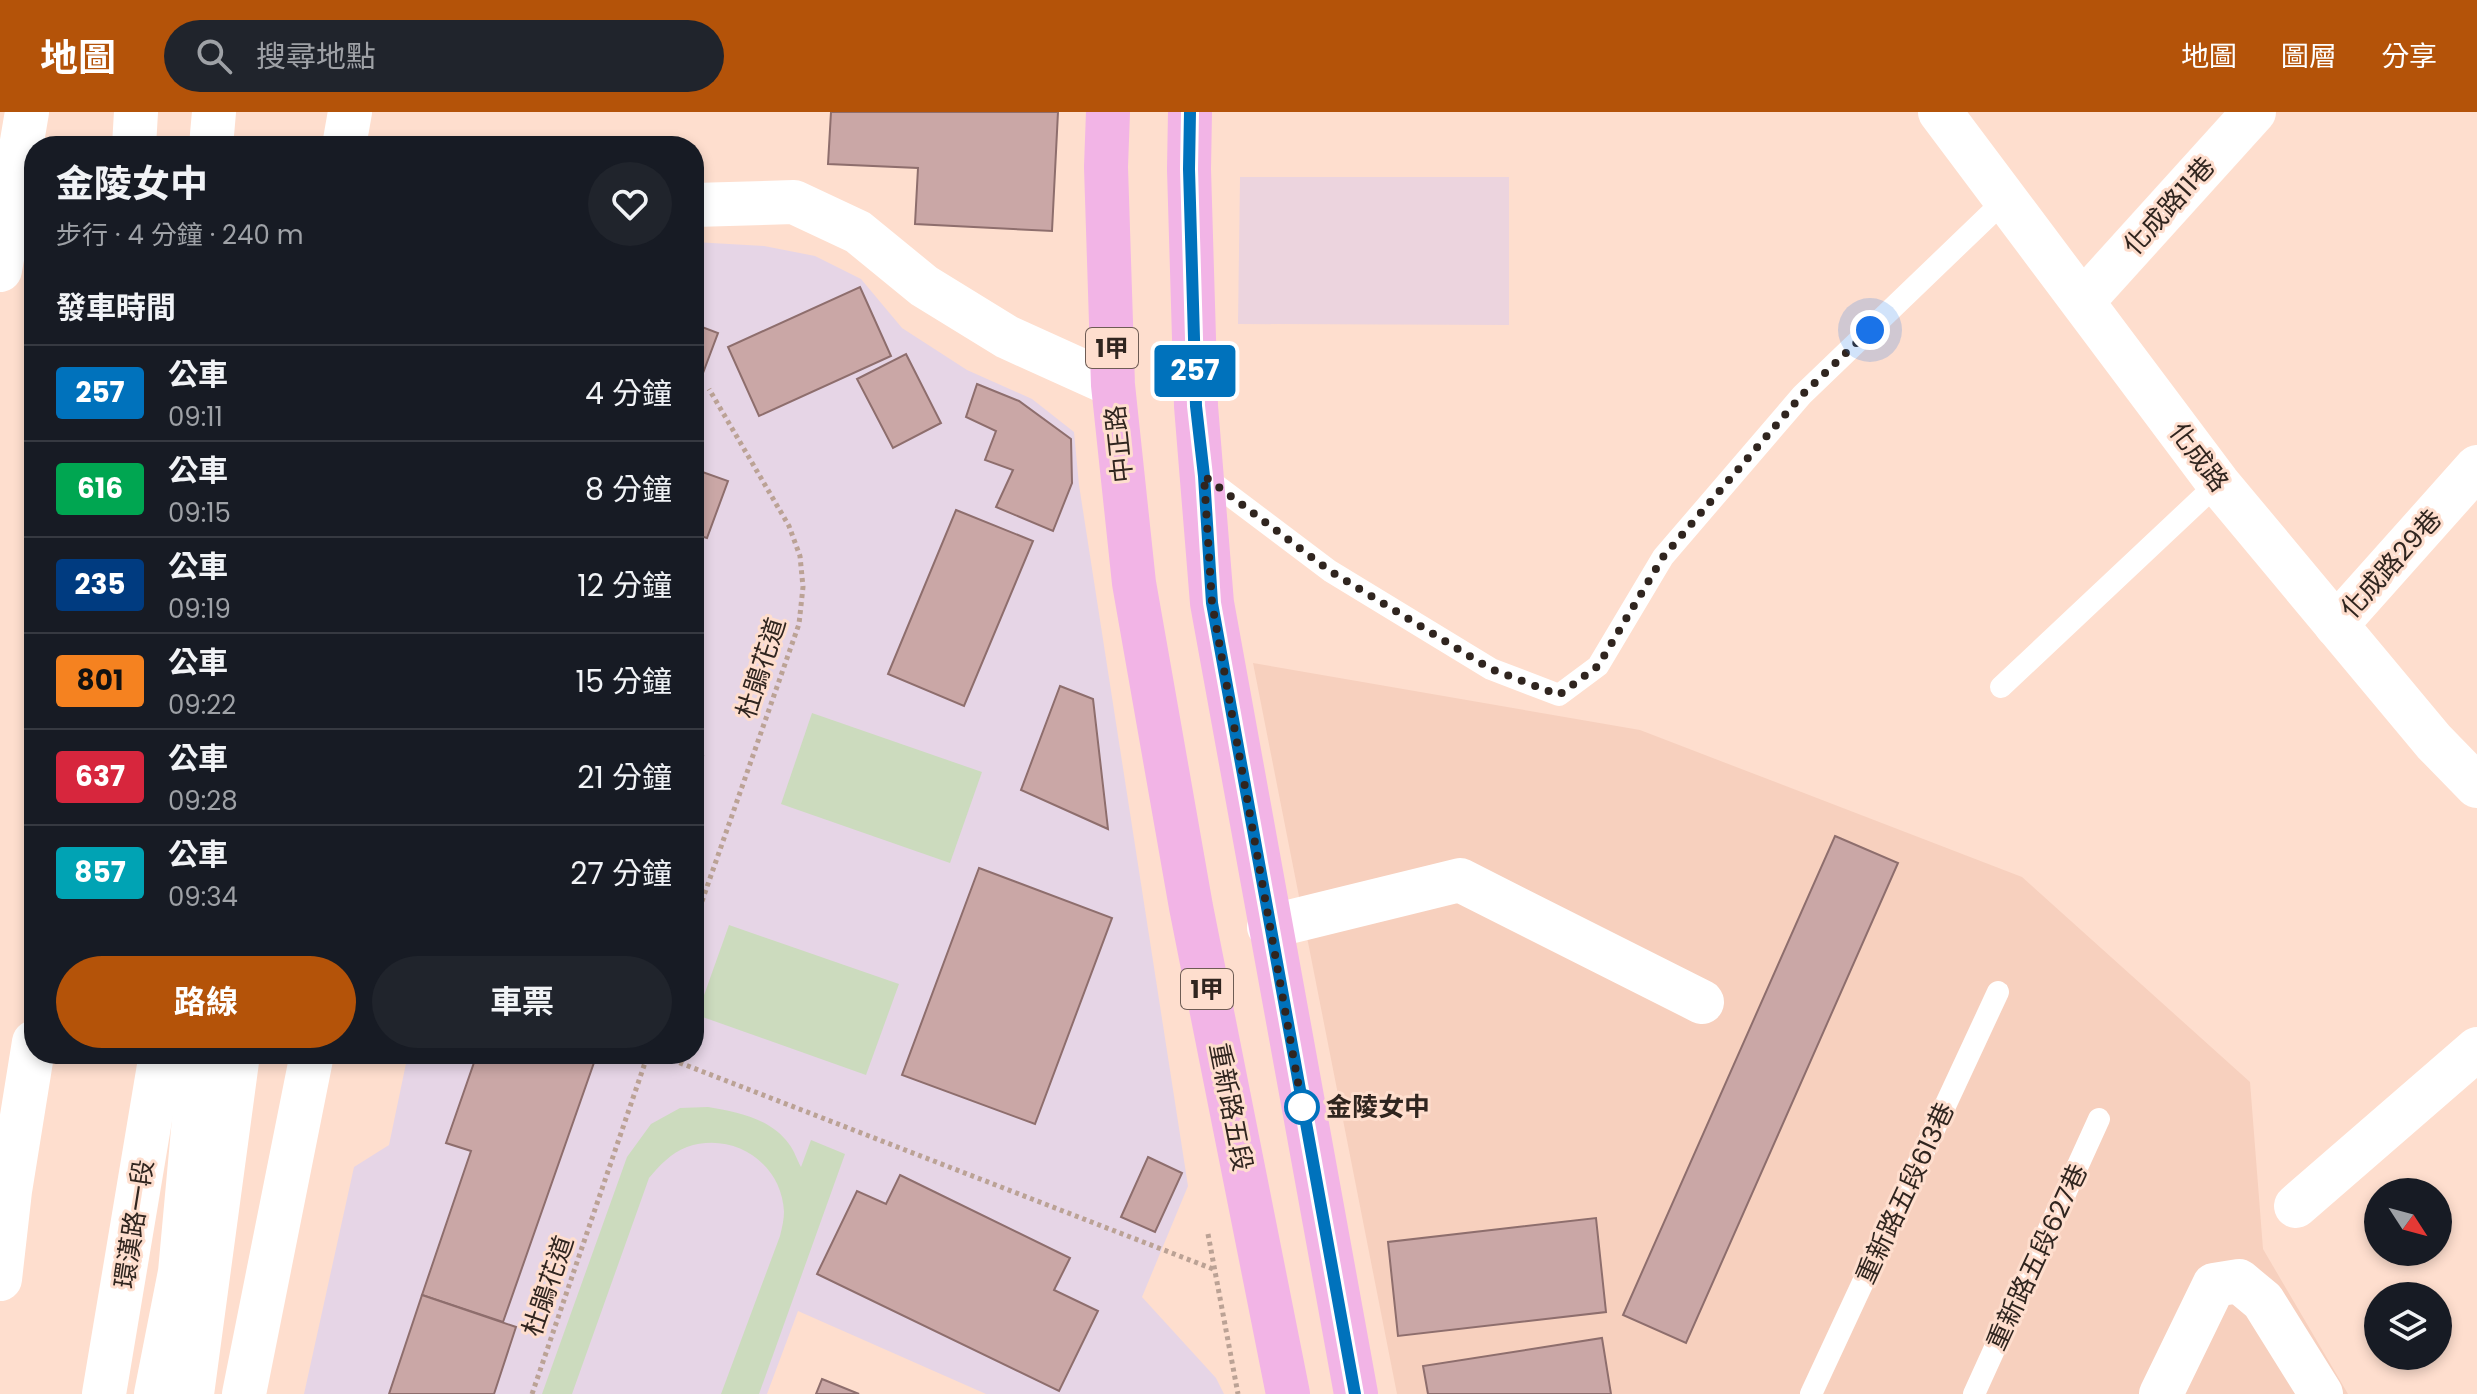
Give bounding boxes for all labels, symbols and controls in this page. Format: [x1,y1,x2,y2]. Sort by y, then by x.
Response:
search box [164,20,724,92]
text: 地圖 [40,31,116,84]
icon: search [192,34,236,78]
text: 搜尋地點 [256,35,376,78]
text: 地圖 [2181,37,2237,76]
text: 圖層 [2281,37,2337,76]
text: 分享 [2381,37,2437,76]
street label: 化成路11巷 [2115,149,2223,263]
text: 金陵女中 [56,157,208,210]
button: heart [588,162,672,246]
text: 步行 · 4 分鐘 · 240 m [56,217,303,253]
text: 發車時間 [56,286,176,329]
your location [1850,310,1890,350]
road number: 1甲 [1086,328,1138,368]
line badge: 257 [1149,345,1241,397]
text: 257 [1170,351,1220,390]
text: 公車 [168,353,228,396]
text: 4 分鐘 [585,372,672,415]
text: 257 [75,373,125,412]
text: 09:11 [168,399,223,435]
street label: 中正路 [1097,403,1141,485]
street label: 化成路 [2161,415,2237,499]
text: 公車 [168,449,228,492]
text: 8 分鐘 [585,468,672,511]
text: 616 [77,469,123,508]
text: 09:15 [168,495,231,531]
street label: 化成路29巷 [2332,502,2450,626]
text: 公車 [168,545,228,588]
text: 12 分鐘 [577,564,672,607]
text: 235 [74,565,126,604]
text: 09:19 [168,591,231,627]
street label: 杜鵑花道 [728,613,794,723]
text: 公車 [168,641,228,684]
text: 15 分鐘 [576,660,672,703]
text: 801 [77,661,123,700]
text: 09:22 [168,687,236,723]
text: 公車 [168,737,228,780]
text: 21 分鐘 [577,756,672,799]
text: 637 [75,757,125,796]
text: 09:28 [168,783,238,819]
text: 公車 [168,833,228,876]
text: 27 分鐘 [570,852,672,895]
text: 857 [74,853,126,892]
text: 09:34 [168,879,238,915]
button: 路線 [56,956,356,1048]
button: 車票 [372,956,672,1048]
road number: 1甲 [1181,969,1233,1009]
street label: 重新路五段 [1201,1040,1261,1174]
place label: 金陵女中 [1326,1089,1430,1125]
marker: 金陵女中 [1285,1090,1319,1124]
street label: 重新路五段613巷 [1847,1097,1963,1289]
street label: 環漢路一段 [106,1157,162,1291]
street label: 重新路五段627巷 [1978,1158,2096,1356]
north arrow [2364,1178,2452,1266]
map controls [2364,1178,2452,1370]
street label: 杜鵑花道 [514,1231,582,1341]
button: layers [2364,1282,2452,1370]

